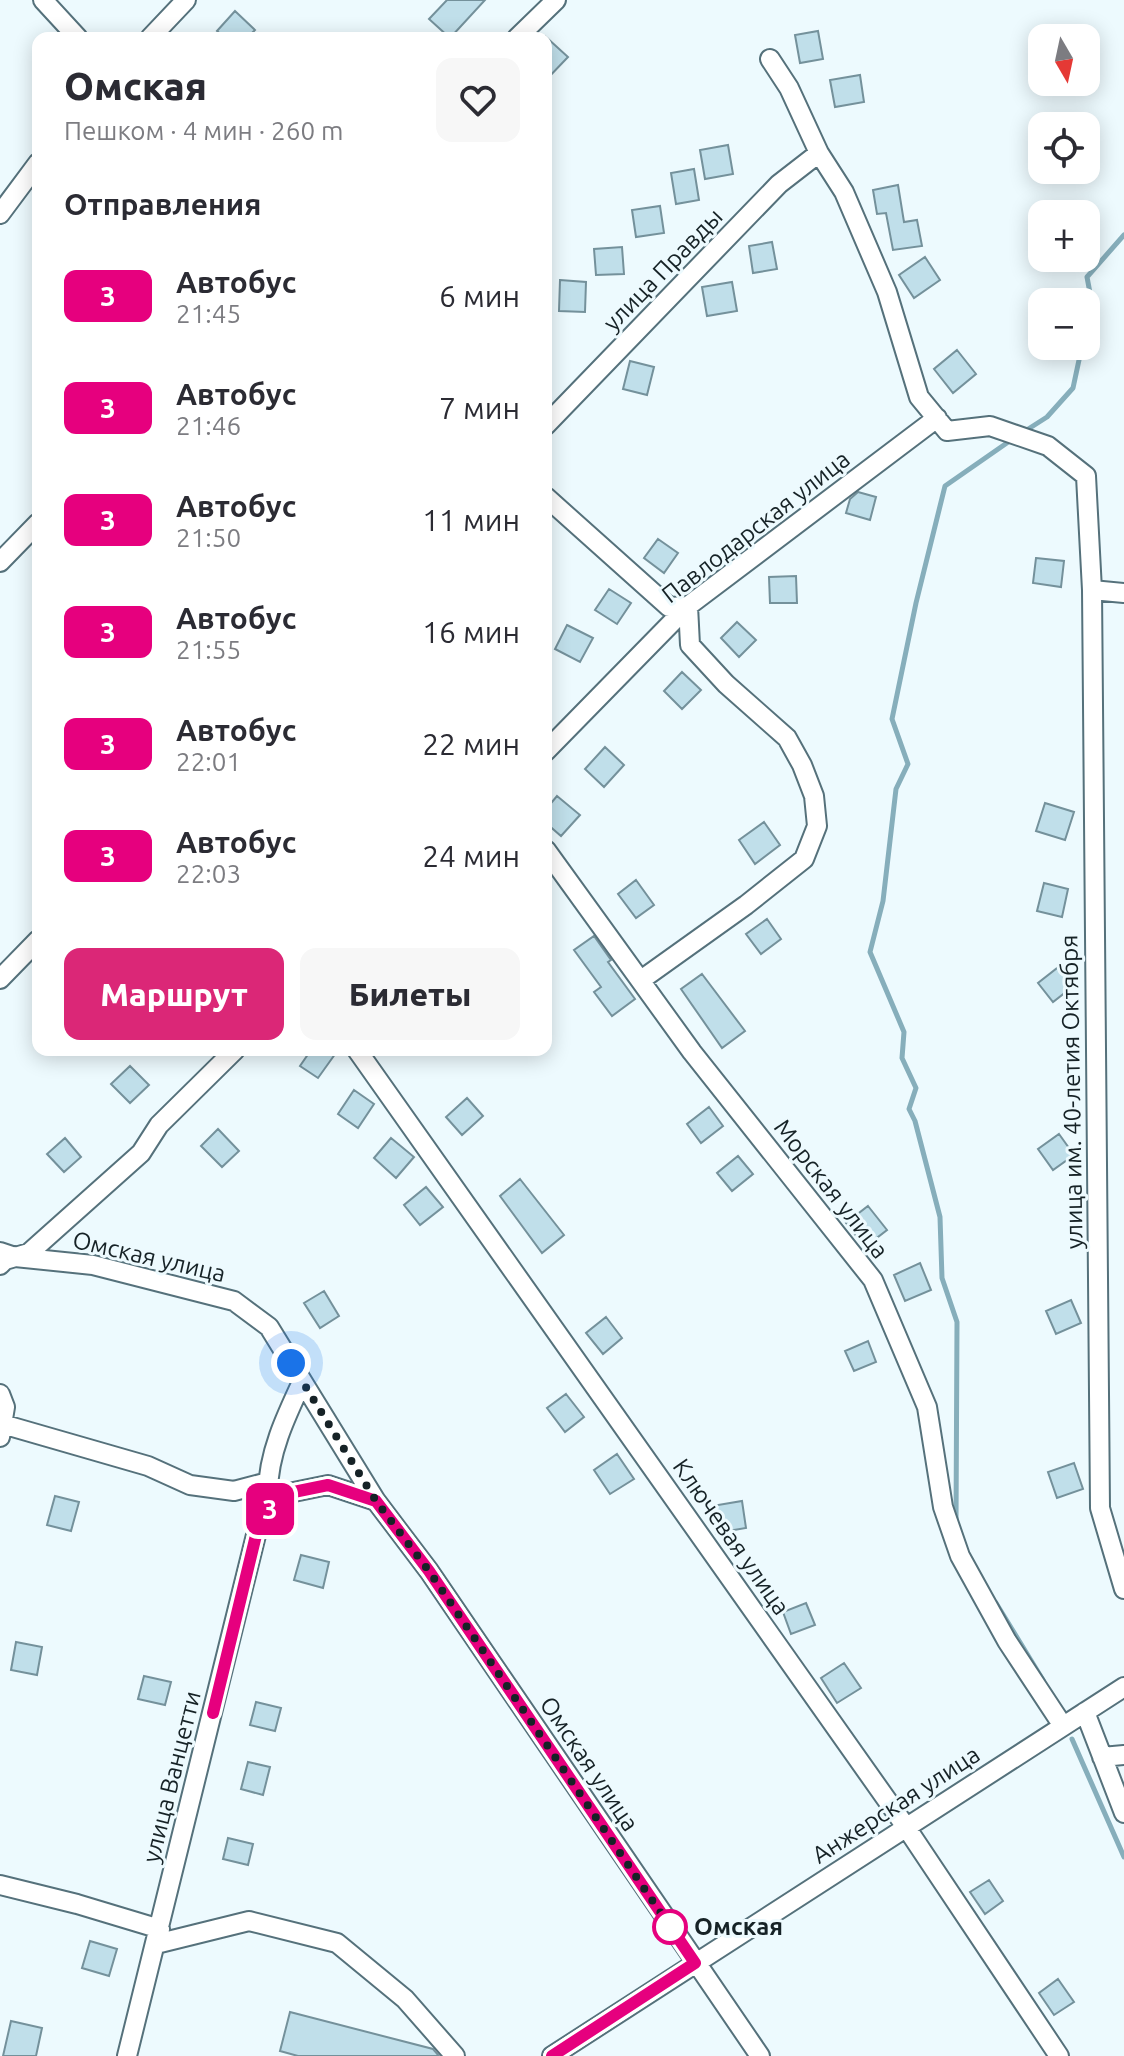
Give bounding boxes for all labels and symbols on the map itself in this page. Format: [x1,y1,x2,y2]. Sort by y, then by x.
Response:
north arrow [1028,24,1100,96]
street label: улица Правды [598,203,728,336]
street label: Павлодарская улица [657,445,855,608]
street label: улица им. 40-летия Октября [1055,935,1088,1249]
street label: Морская улица [769,1114,894,1264]
street label: Омская улица [70,1226,228,1287]
your location [271,1343,311,1383]
street label: Ключевая улица [668,1454,795,1620]
line badge: 3 [244,1483,296,1535]
street label: улица Ванцетти [137,1688,206,1866]
street label: Омская улица [535,1692,644,1836]
street label: Анжерская улица [807,1740,985,1869]
marker: Омская [653,1910,687,1944]
place label: Омская [694,1913,783,1940]

